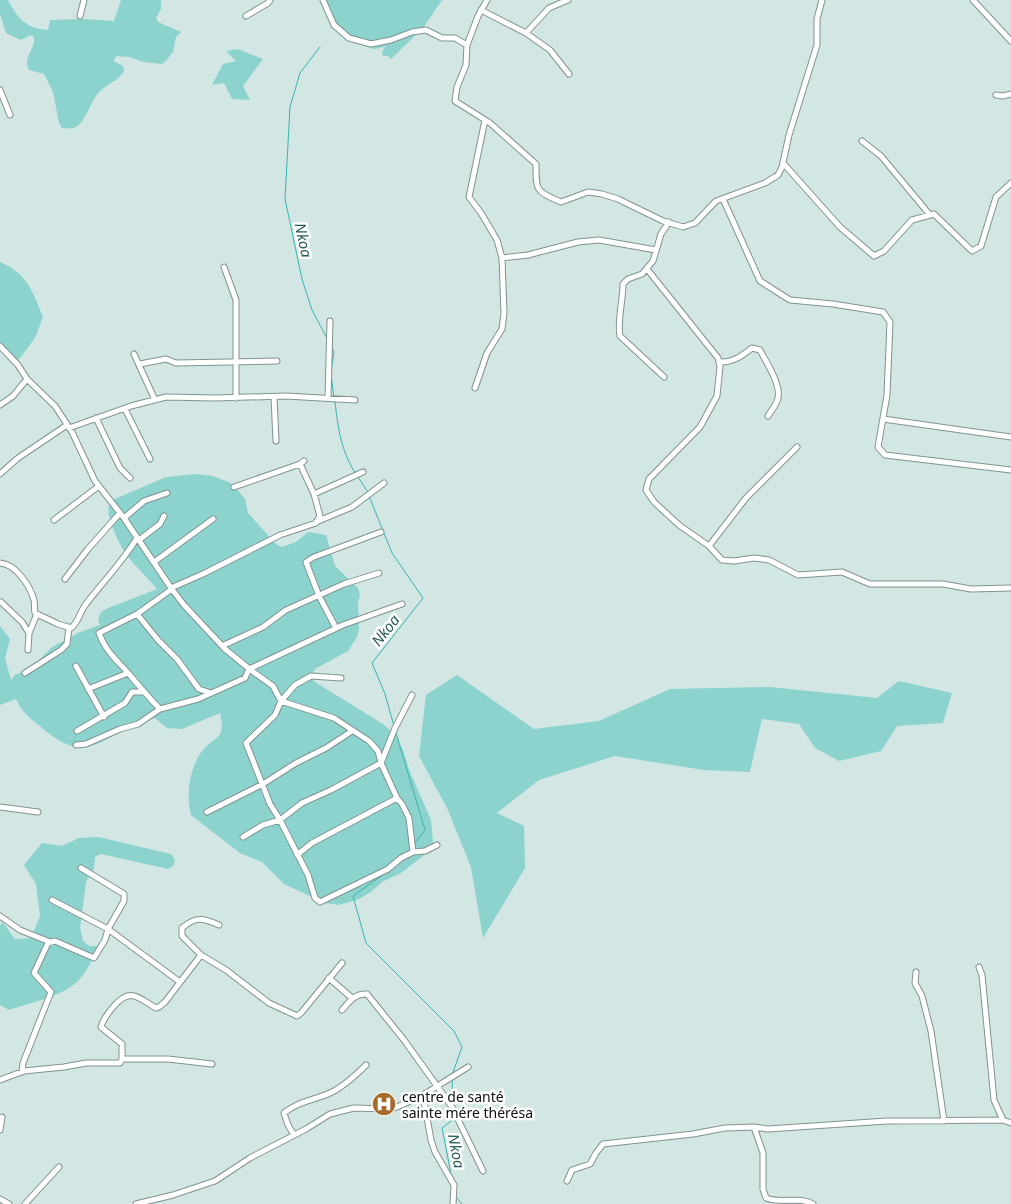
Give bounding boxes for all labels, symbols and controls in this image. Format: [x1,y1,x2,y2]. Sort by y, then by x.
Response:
water label: Nkoa [291,221,317,260]
water label: Nkoa [366,610,404,650]
place label: centre de santé sainte mére thérésa [402,1087,533,1122]
hospital icon: centre de santé sainte mére thérésa [371,1091,397,1117]
water label: Nkoa [444,1132,470,1170]

